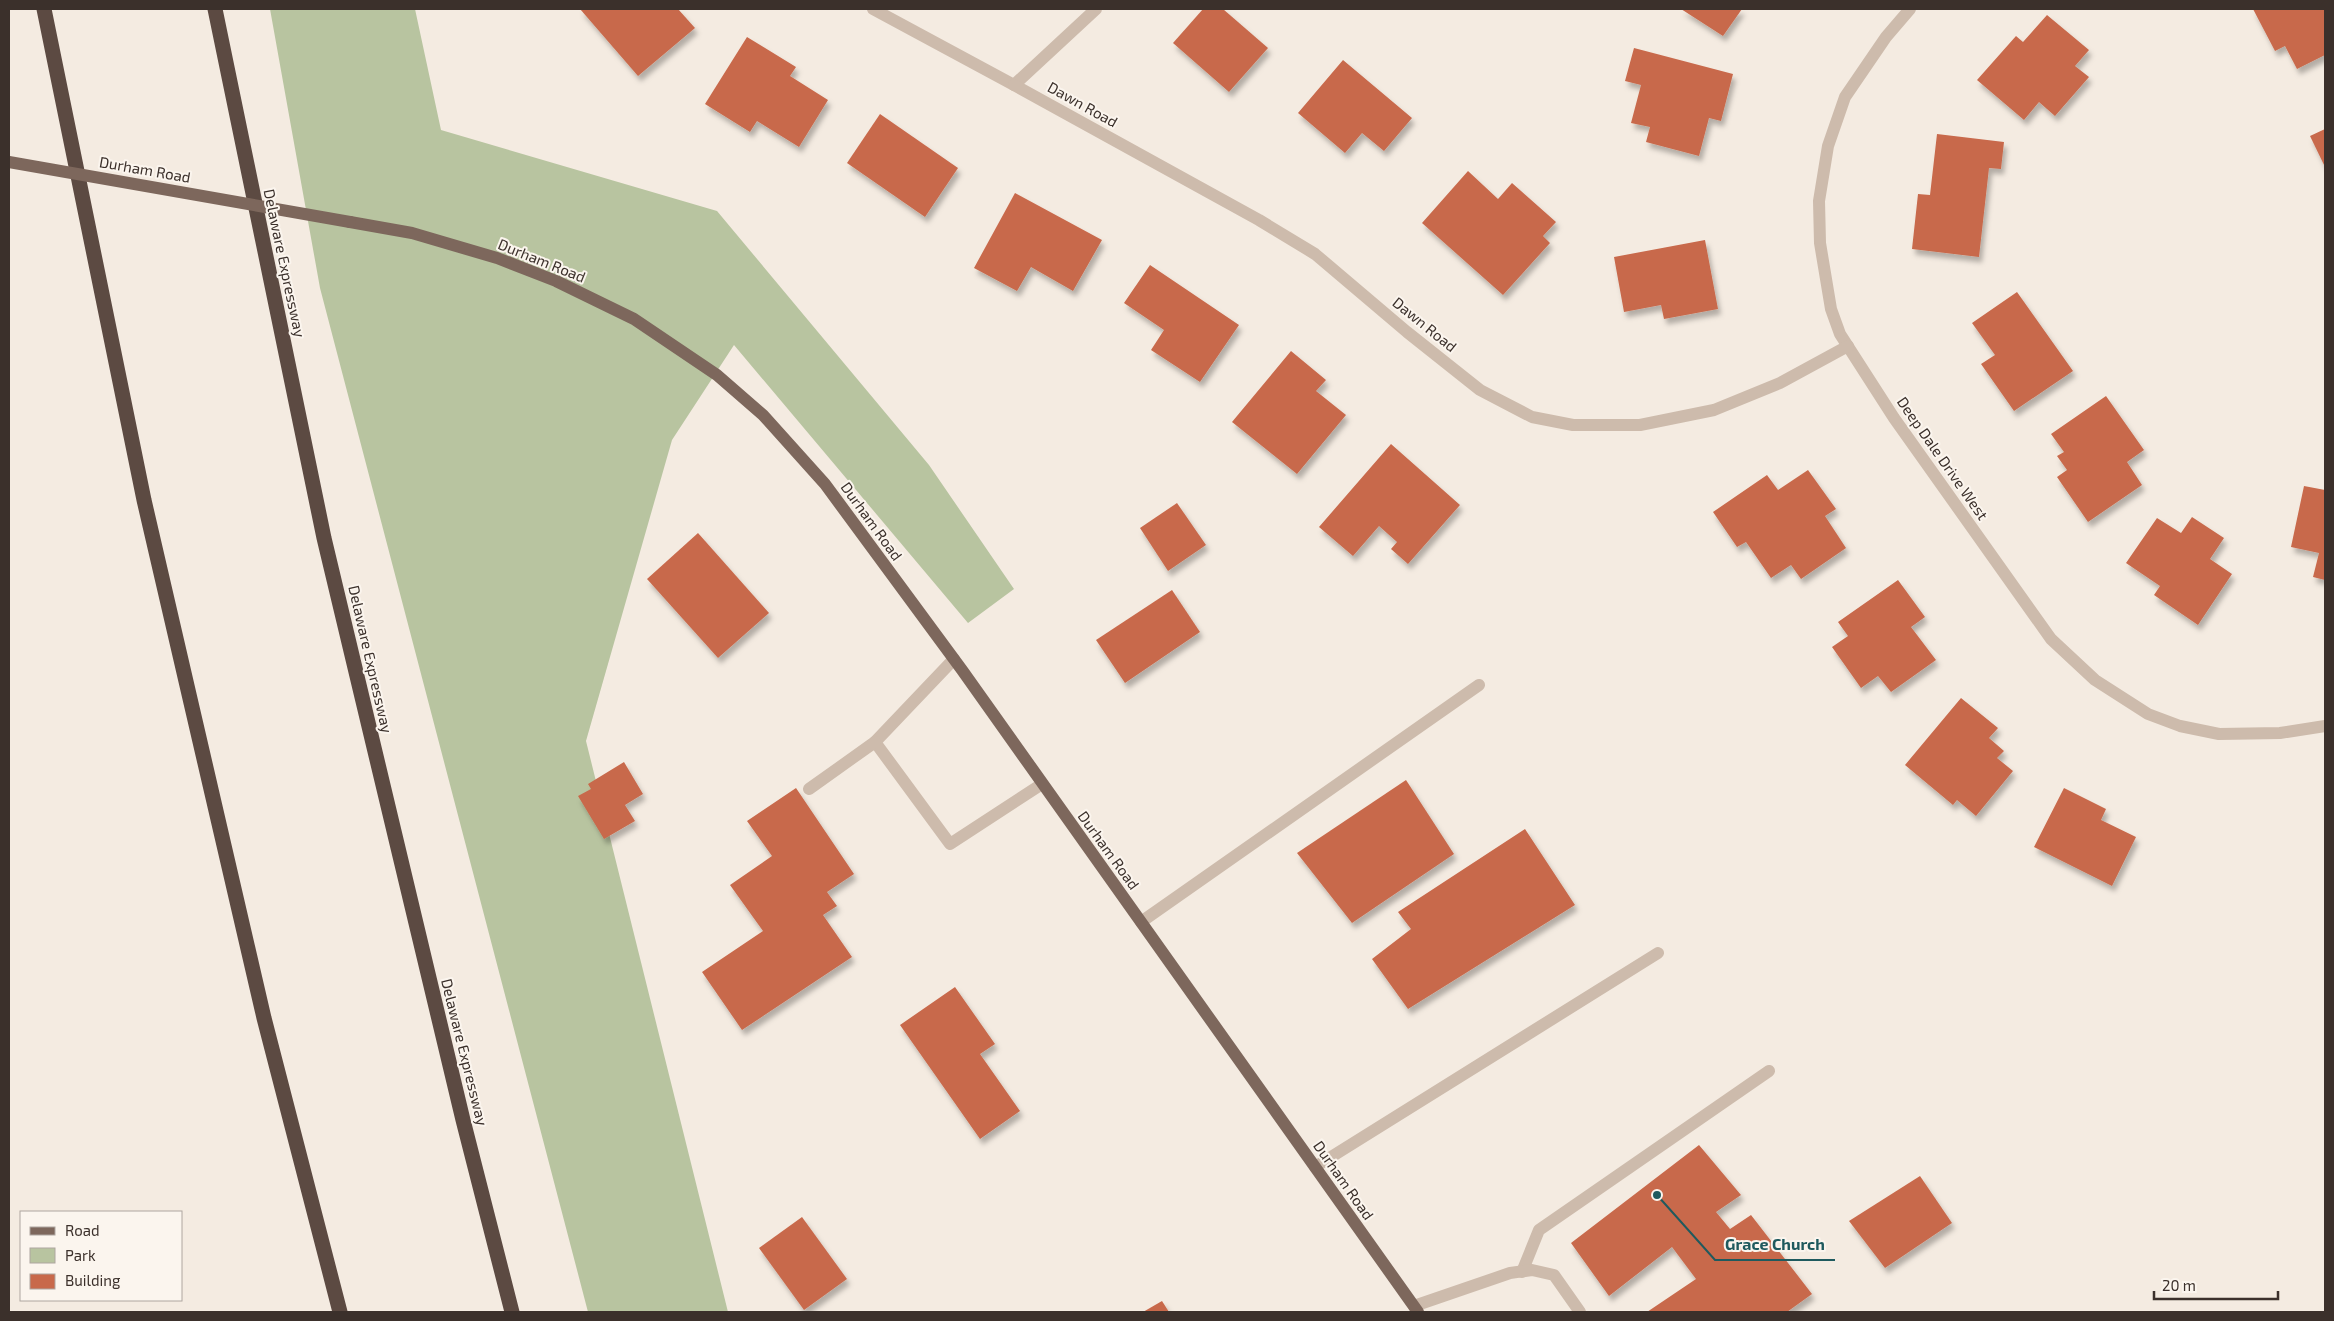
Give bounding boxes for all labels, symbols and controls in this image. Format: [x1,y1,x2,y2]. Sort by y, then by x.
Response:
street label: Dawn Road [1045,77,1121,131]
street label: Durham Road [98,152,192,186]
street label: Delaware Expressway [260,187,310,339]
street label: Durham Road [496,234,588,286]
street label: Dawn Road [1389,293,1461,355]
street label: Deep Dale Drive West [1894,393,1992,523]
street label: Durham Road [838,478,906,564]
street label: Delaware Expressway [345,583,397,735]
street label: Durham Road [1075,807,1143,893]
street label: Delaware Expressway [438,977,492,1128]
street label: Durham Road [1310,1137,1378,1223]
legend [20,1211,182,1301]
text: Road [65,1221,100,1239]
callout: Grace Church [1715,1229,1835,1260]
text: Grace Church [1725,1234,1825,1253]
text: Park [65,1246,96,1264]
scale bar [2154,1268,2278,1300]
text: Building [65,1271,121,1289]
text: 20 m [2162,1276,2196,1294]

